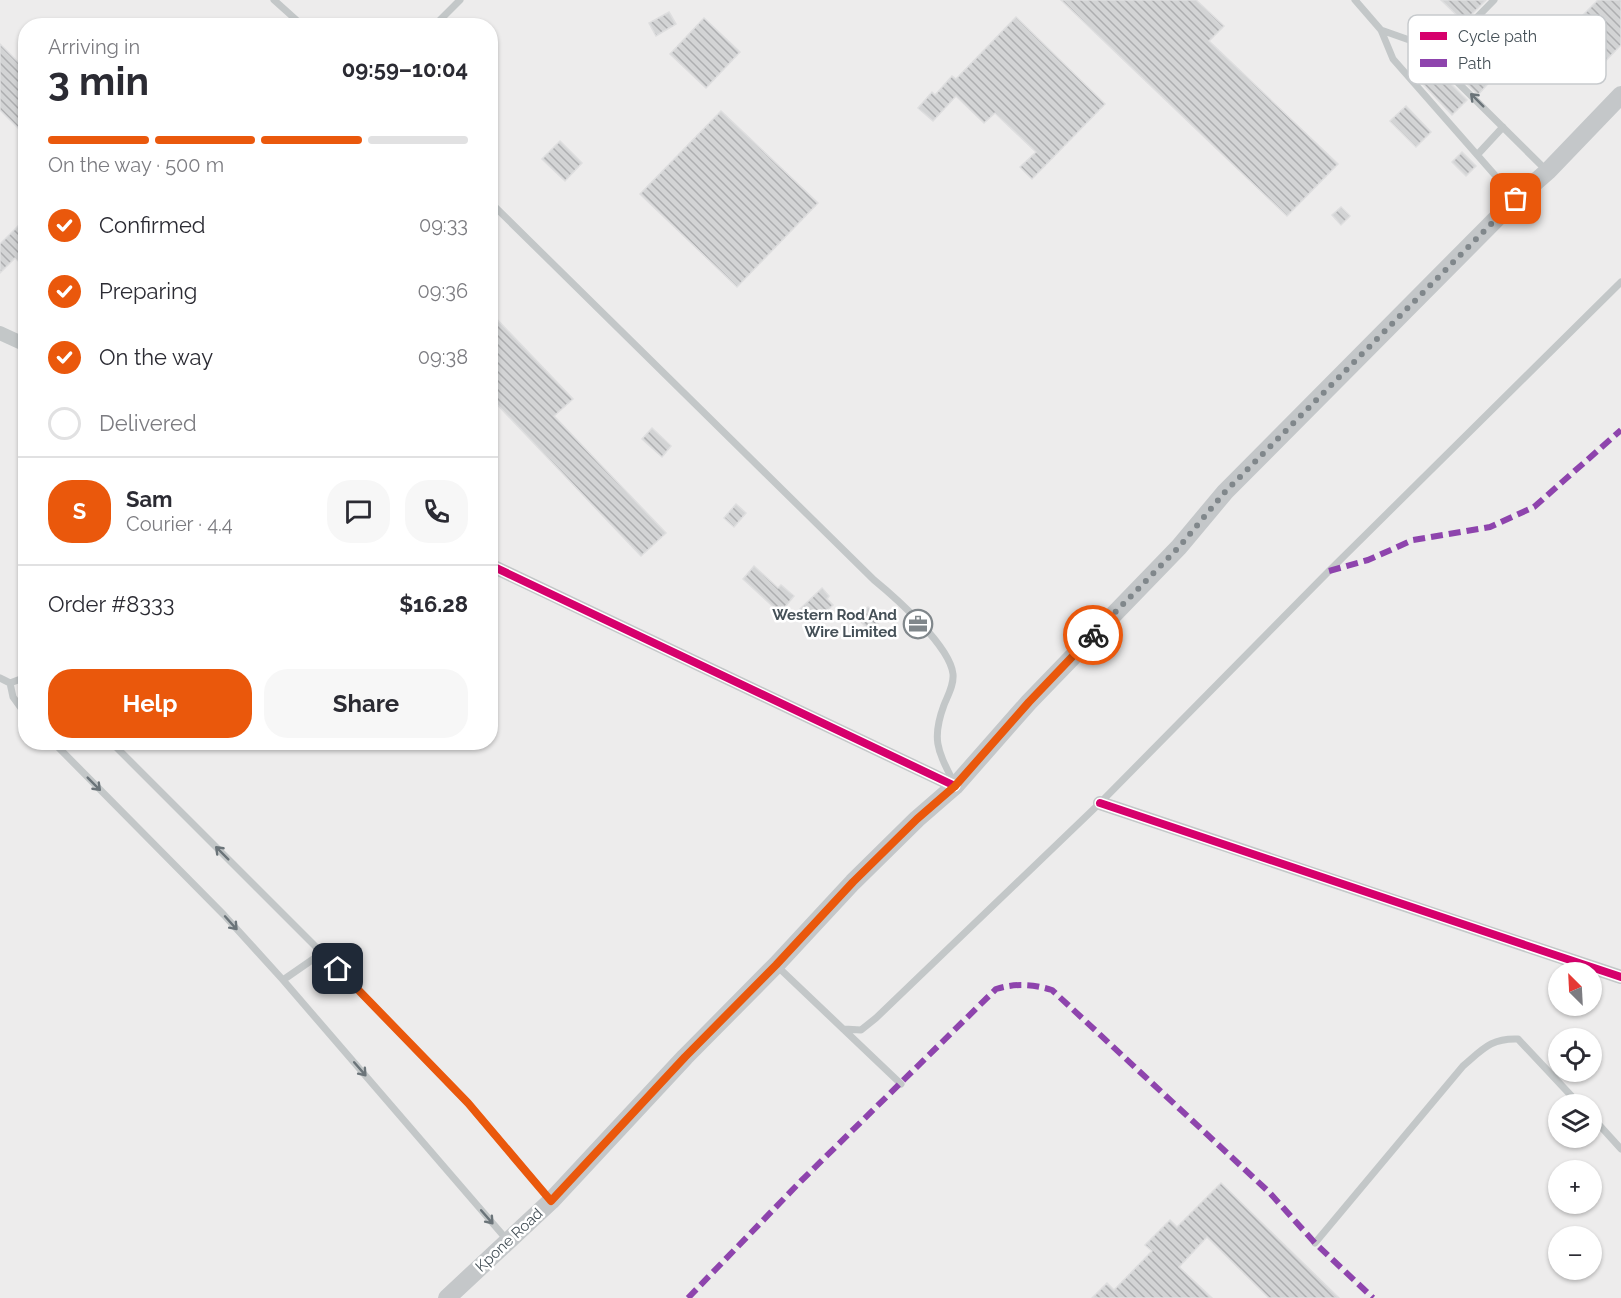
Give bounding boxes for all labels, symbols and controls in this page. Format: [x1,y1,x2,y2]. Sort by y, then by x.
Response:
legend [1408,15,1606,84]
text: Cycle path [1458,27,1537,46]
text: Arriving in [48,35,140,59]
text: Path [1458,54,1491,73]
text: 09:59–10:04 [342,56,468,82]
text: 3 min [48,58,149,104]
one-way arrow [1469,93,1484,108]
text: On the way · 500 m [48,153,224,177]
pin [1490,173,1541,224]
icon: bag [1499,182,1532,215]
icon: check [48,209,81,242]
text: Confirmed [99,212,206,238]
text: 09:33 [419,213,468,237]
icon: check [48,275,81,308]
text: Preparing [99,278,197,304]
text: 09:36 [418,279,468,303]
icon: check [48,341,81,374]
text: On the way [99,344,213,370]
text: 09:38 [418,345,468,369]
text: Delivered [99,410,197,436]
button: chat [327,480,390,543]
button: phone [405,480,468,543]
text: Sam [126,486,173,512]
text: S [73,498,86,524]
text: Courier · 4.4 [126,512,233,536]
text: Order #8333 [48,591,175,617]
text: $16.28 [399,591,468,617]
courier [1063,605,1123,665]
place label: Western Rod And Wire Limited [772,606,897,641]
office icon: Western Rod And Wire Limited [902,608,934,640]
icon: bike [1077,619,1110,652]
button: Help [48,669,252,738]
button: Share [264,669,468,738]
one-way arrow [86,777,101,792]
one-way arrow [215,846,230,861]
one-way arrow [224,915,238,930]
pin [312,943,363,994]
icon: home [321,952,354,985]
north arrow [1548,962,1602,1016]
map controls [1548,962,1602,1280]
button: locate [1548,1028,1602,1082]
one-way arrow [353,1061,367,1076]
button: layers [1548,1094,1602,1148]
button: + [1548,1160,1602,1214]
street label: Kpone Road [472,1204,546,1276]
one-way arrow [480,1209,494,1224]
button: − [1548,1226,1602,1280]

